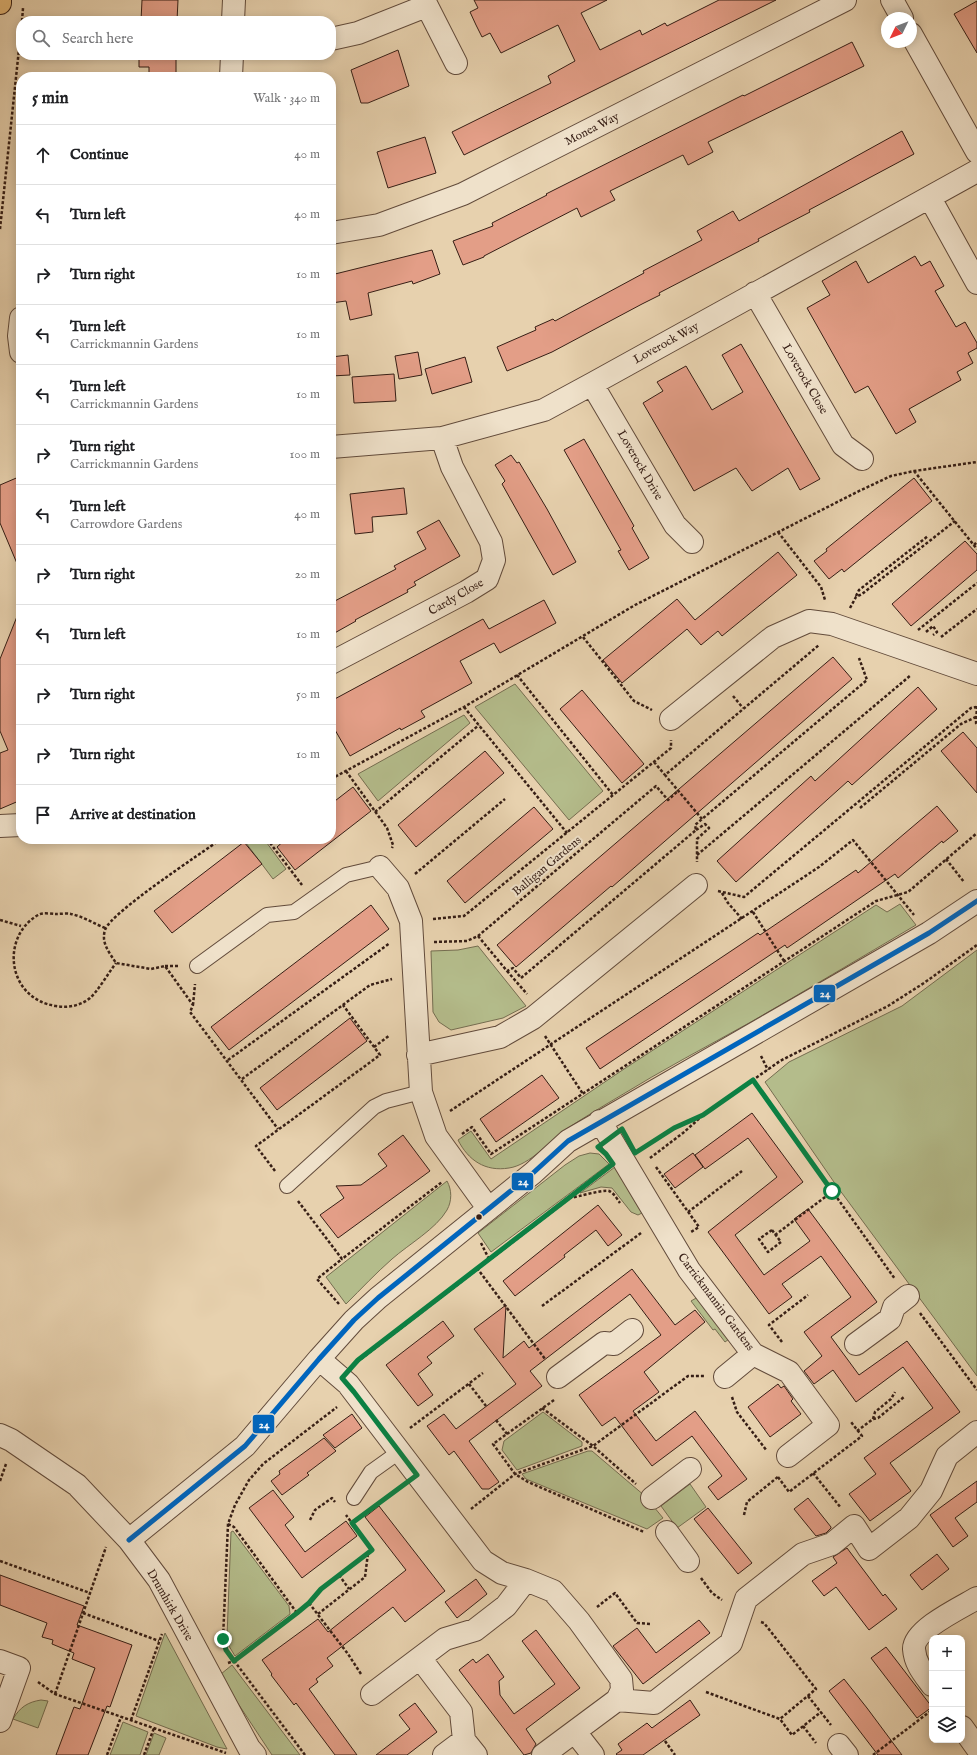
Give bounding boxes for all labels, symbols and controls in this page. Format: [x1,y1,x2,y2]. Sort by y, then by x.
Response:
north arrow [881,12,917,48]
search box [16,16,336,60]
icon: search [30,27,52,49]
text: Search here [62,29,133,48]
text: 5 min [32,88,69,109]
text: Walk · 340 m [253,90,320,107]
street label: Monea Way [562,109,622,149]
icon: ahead [32,144,54,166]
text: Continue [70,145,128,164]
text: 40 m [294,146,320,163]
icon: left [32,204,54,226]
text: Turn left [70,205,126,224]
text: 40 m [294,206,320,223]
icon: right [32,264,54,286]
text: Turn right [70,265,135,284]
text: 10 m [296,266,320,283]
text: Turn left [70,317,126,336]
street label: Loverock Way [631,319,701,367]
icon: left [32,324,54,346]
text: 10 m [296,326,320,343]
text: Carrickmannin Gardens [70,336,198,353]
street label: Loverock Close [779,341,831,417]
text: Turn left [70,377,126,396]
icon: left [32,384,54,406]
text: 10 m [296,386,320,403]
text: Carrickmannin Gardens [70,396,198,413]
street label: Loverock Drive [614,427,666,503]
text: Turn right [70,437,135,456]
icon: right [32,444,54,466]
text: 100 m [290,446,320,463]
text: Carrickmannin Gardens [70,456,198,473]
text: Turn left [70,497,126,516]
icon: left [32,504,54,526]
text: 40 m [294,506,320,523]
text: Carrowdore Gardens [70,516,182,533]
icon: right [32,564,54,586]
text: Turn right [70,565,135,584]
text: 20 m [295,566,320,583]
street label: Cardy Close [426,575,487,619]
icon: left [32,624,54,646]
text: Turn left [70,625,126,644]
text: 10 m [296,626,320,643]
icon: right [32,684,54,706]
text: Turn right [70,685,135,704]
text: 50 m [296,686,320,703]
icon: right [32,744,54,766]
text: Turn right [70,745,135,764]
text: 10 m [296,746,320,763]
icon: arrive [32,804,54,826]
text: Arrive at destination [70,805,196,824]
street label: Balligan Gardens [510,833,584,899]
line badge: 24 [813,984,836,1003]
text: 24 [820,987,831,1001]
line badge: 24 [511,1172,534,1191]
text: 24 [518,1175,529,1189]
route start [823,1182,841,1200]
unlabelled marker [474,1212,484,1222]
street label: Carrickmannin Gardens [674,1250,758,1354]
line badge: 24 [252,1414,275,1434]
text: 24 [259,1418,270,1432]
street label: Drumhirk Drive [143,1566,197,1644]
route end [214,1630,232,1648]
map controls [929,1635,965,1743]
button: + [929,1635,965,1671]
button: − [929,1671,965,1707]
button: layers [929,1707,965,1743]

